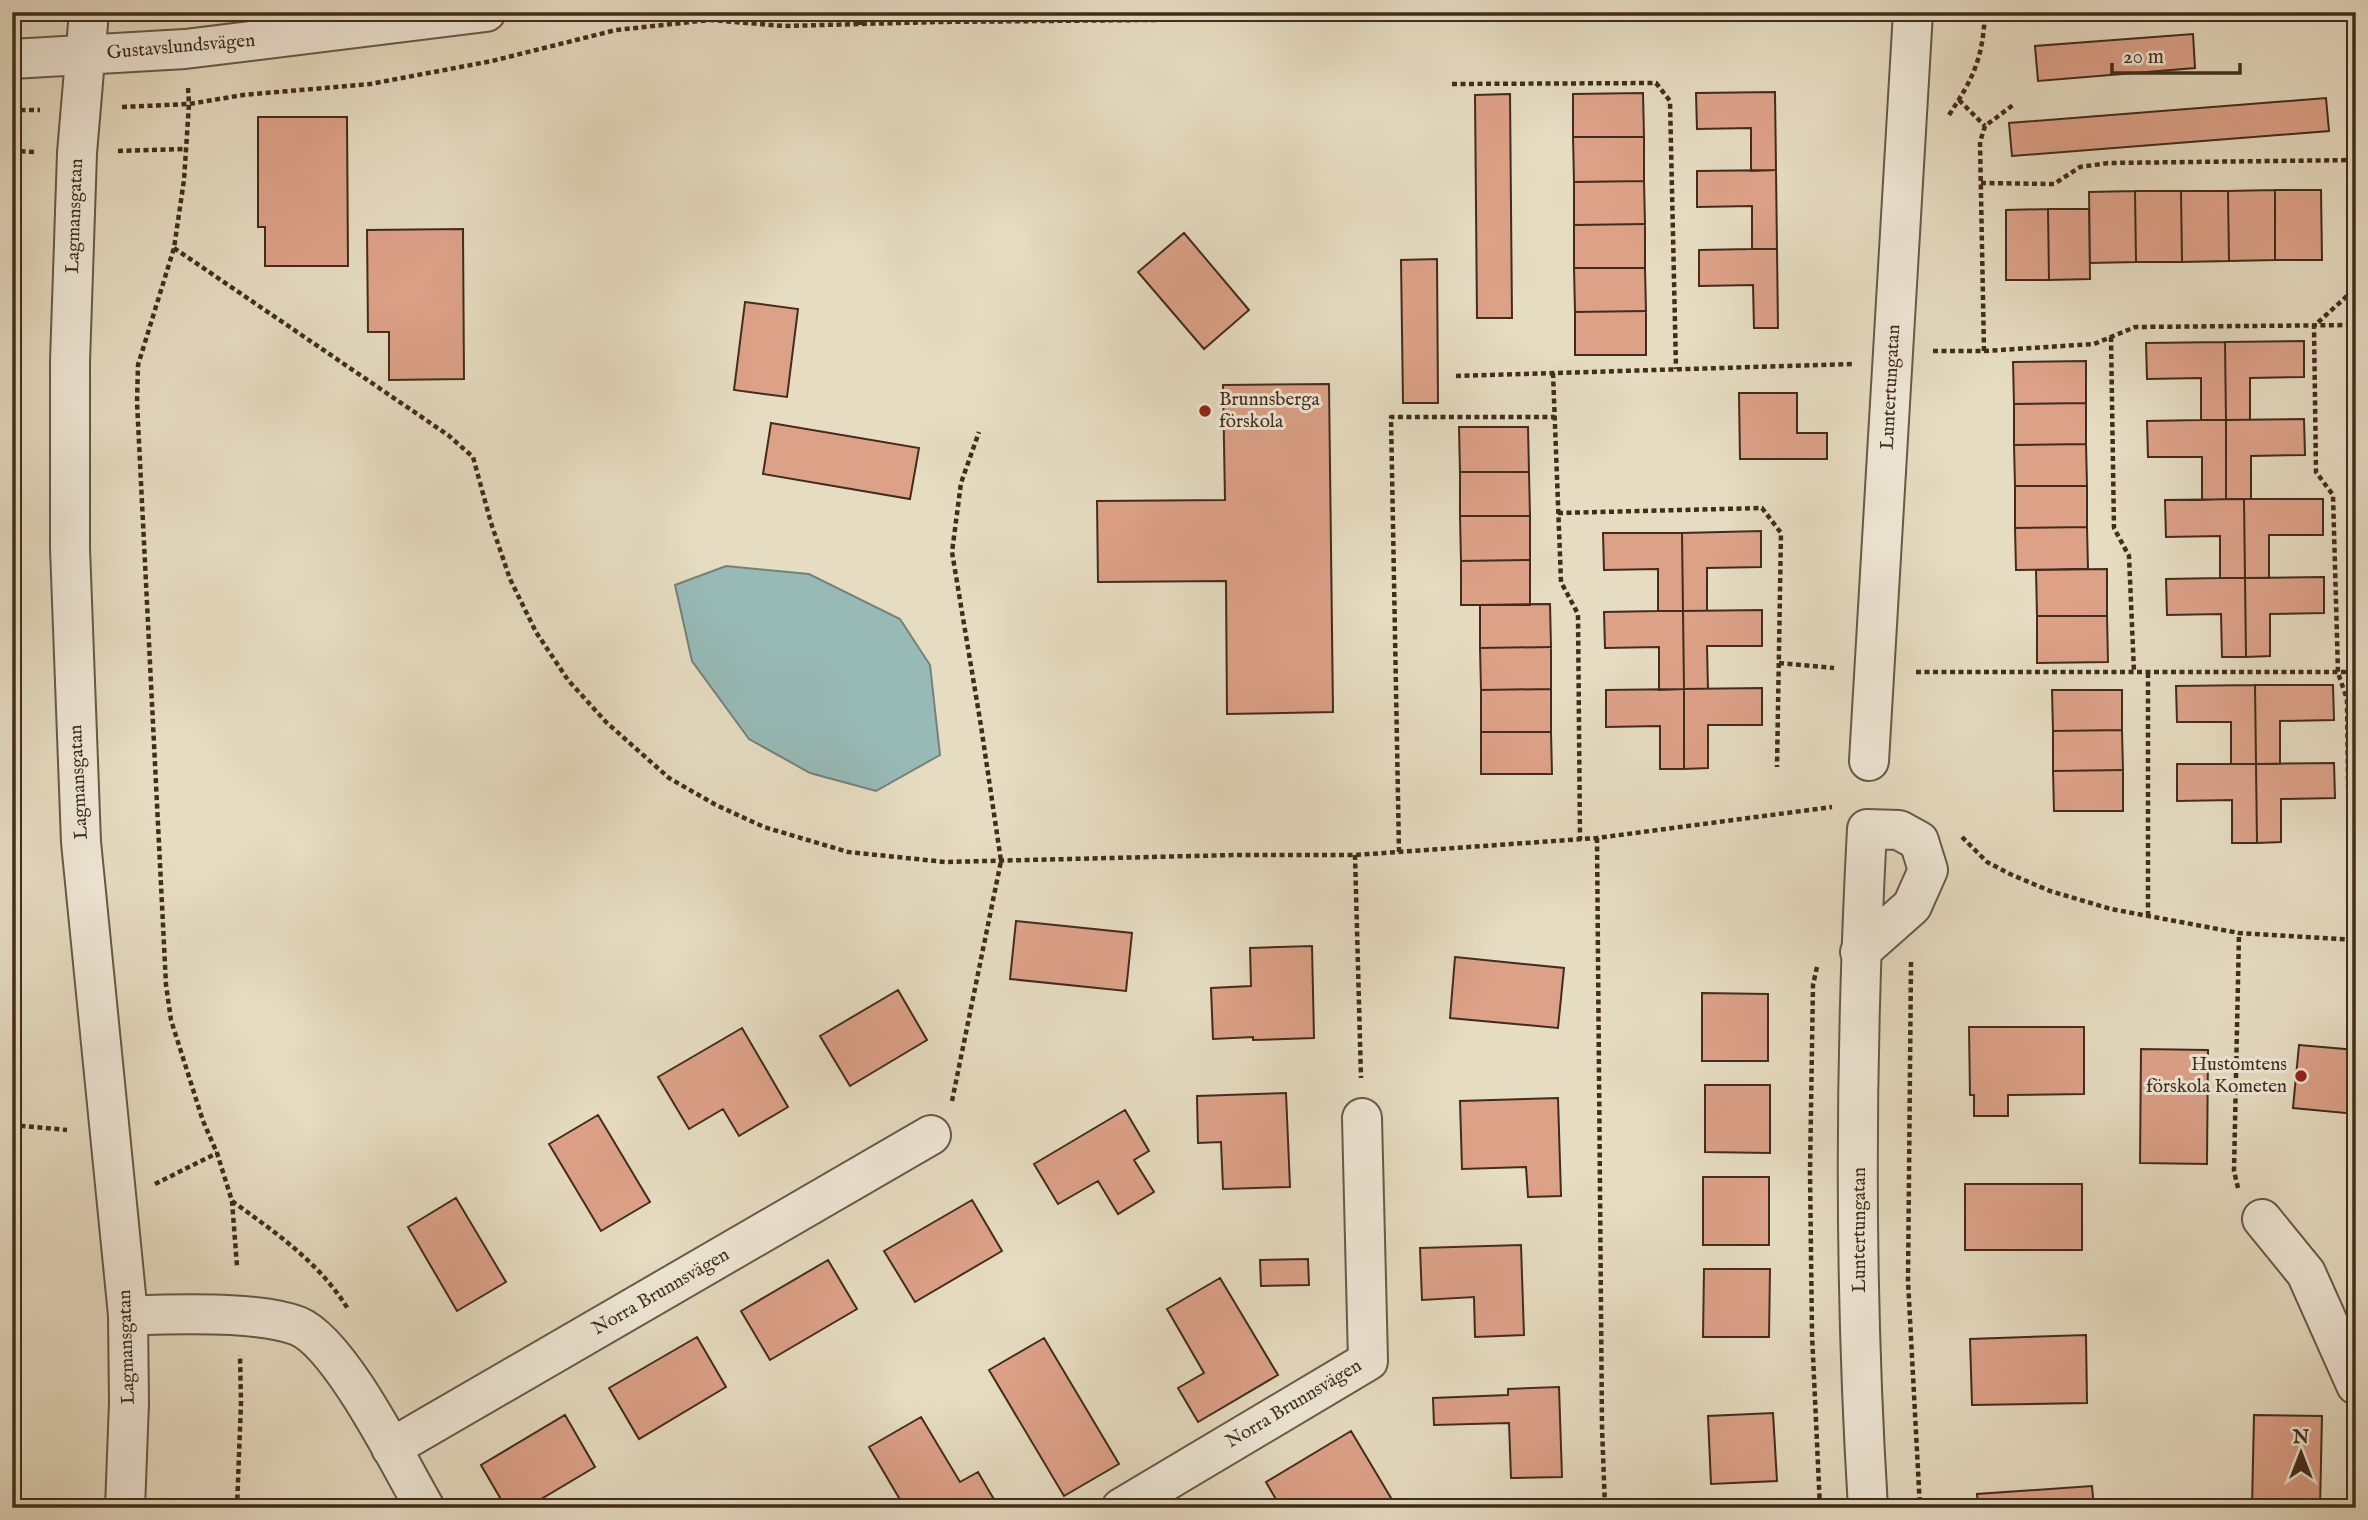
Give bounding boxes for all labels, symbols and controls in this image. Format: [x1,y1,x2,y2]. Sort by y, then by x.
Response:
street label: Gustavslundsvägen [106,29,256,65]
scale bar [2112,32,2240,76]
text: 20 m [2123,44,2164,71]
street label: Lagmansgatan [61,158,89,274]
street label: Luntertungatan [1876,324,1906,450]
place label: Brunnsberga förskola [1219,388,1320,434]
marker: Brunnsberga förskola [1197,403,1213,419]
street label: Lagmansgatan [64,724,94,840]
place label: Hustomtens förskola Kometen [2146,1053,2287,1099]
marker: Hustomtens förskola Kometen [2293,1068,2309,1084]
street label: Luntertungatan [1848,1167,1872,1293]
street label: Norra Brunnsvägen [588,1243,734,1341]
street label: Lagmansgatan [113,1289,141,1405]
street label: Norra Brunnsvägen [1222,1354,1366,1454]
north arrow [2266,1418,2336,1488]
text: N [2292,1426,2310,1450]

